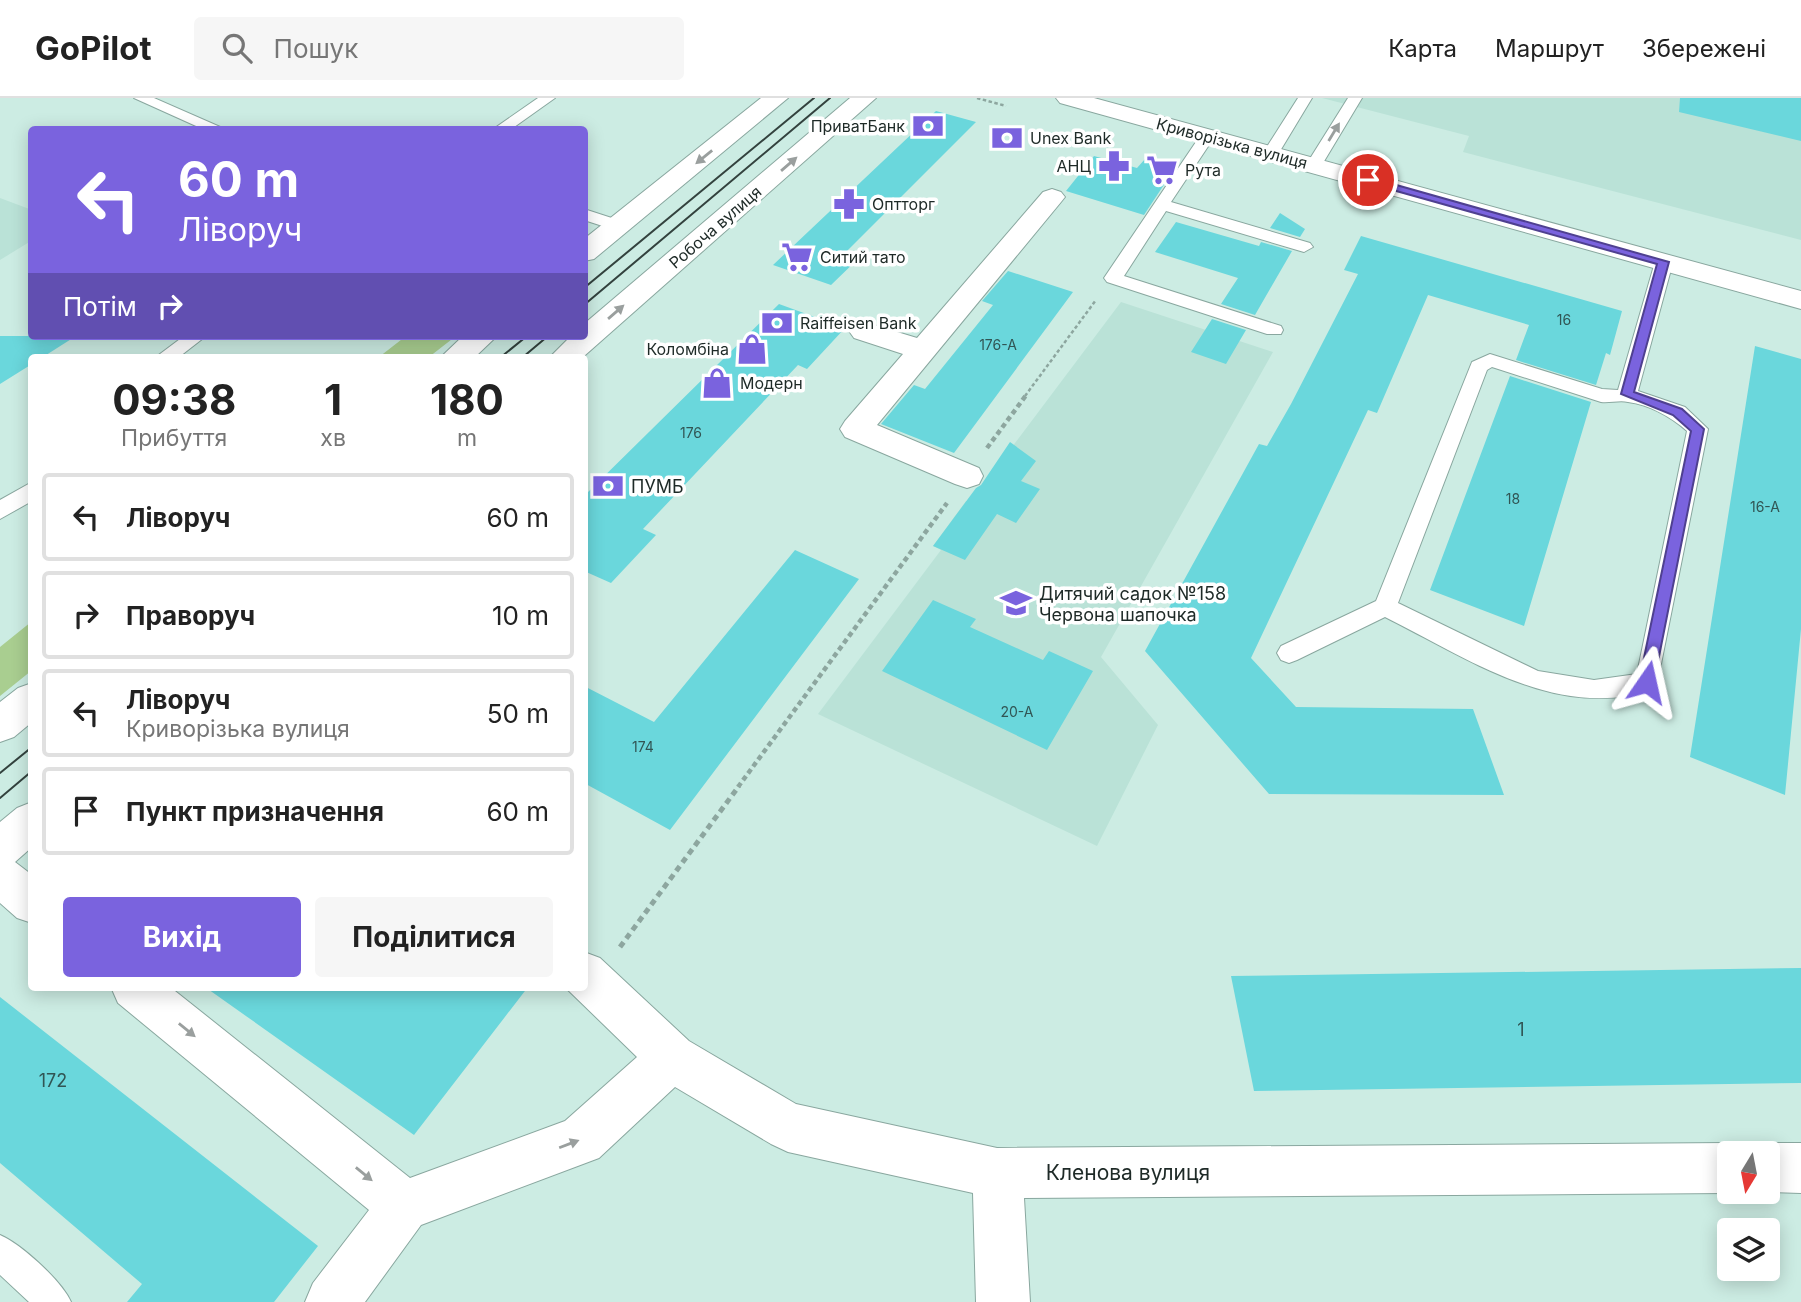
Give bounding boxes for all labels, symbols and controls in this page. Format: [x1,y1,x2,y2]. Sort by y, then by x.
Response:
search box [194,17,684,80]
text: GoPilot [35,28,152,68]
icon: search [218,29,256,67]
text: Пошук [274,33,358,64]
text: Карта [1388,34,1457,63]
text: Маршрут [1495,34,1604,63]
text: Збережені [1642,34,1766,63]
bank icon: ПриватБанк [911,109,945,143]
street label: Криворізька вулиця [1154,113,1310,173]
place label: ПриватБанк [811,116,905,136]
bank icon: Unex Bank [990,121,1024,155]
one-way arrow [1328,122,1341,141]
place label: Unex Bank [1030,128,1111,148]
one-way arrow [695,149,713,164]
pharmacy icon: АНЦ [1097,149,1131,183]
text: 60 m [178,150,299,209]
pin [1338,150,1398,210]
supermarket icon: Рута [1145,153,1179,187]
icon: left [63,154,154,245]
place label: АНЦ [1057,156,1091,176]
one-way arrow [780,157,797,172]
place label: Рута [1185,160,1221,180]
icon: arrive [1349,161,1387,199]
street label: Робоча вулиця [665,181,765,273]
pharmacy icon: Оптторг [832,187,866,221]
place label: Оптторг [872,194,935,214]
text: Ліворуч [178,210,302,249]
supermarket icon: Ситий тато [780,240,814,274]
place label: Ситий тато [820,247,906,267]
icon: right [151,287,189,325]
text: Потім [63,291,137,322]
one-way arrow [608,305,625,320]
bank icon: Raiffeisen Bank [760,306,794,340]
house number: 16 [1557,311,1571,328]
place label: Raiffeisen Bank [800,313,917,333]
shop icon: Коломбіна [735,332,769,366]
house number: 176-А [979,336,1017,353]
place label: Коломбіна [646,339,729,359]
shop icon: Модерн [700,366,734,400]
place label: Модерн [740,373,803,393]
text: 09:38 [112,374,236,425]
text: 1 [324,374,342,425]
text: 180 [430,374,504,425]
text: Прибуття [121,424,227,452]
text: хв [320,424,346,452]
text: m [457,424,477,452]
house number: 176 [680,424,702,441]
bank icon: ПУМБ [591,469,625,503]
place label: ПУМБ [631,476,684,497]
house number: 18 [1506,490,1520,507]
icon: left [67,498,105,536]
house number: 16-А [1750,498,1780,515]
text: Ліворуч [126,502,230,533]
text: 60 m [486,502,549,533]
place label: Дитячий садок №158 Червона шапочка [1039,583,1226,625]
school or university icon: Дитячий садок №158 Червона шапочка [999,586,1033,620]
icon: right [67,596,105,634]
text: Праворуч [126,600,255,631]
text: 10 m [492,600,549,631]
position arrow [1610,645,1684,719]
text: Ліворуч [126,684,230,715]
icon: left [67,694,105,732]
text: 50 m [487,698,549,729]
house number: 20-А [1001,703,1034,720]
text: Криворізька вулиця [126,715,350,743]
house number: 174 [632,738,654,755]
icon: arrive [67,792,105,830]
text: Пункт призначення [126,796,384,827]
text: 60 m [486,796,549,827]
button: Вихід [63,897,301,977]
button: Поділитися [315,897,553,977]
house number: 1 [1517,1019,1525,1040]
one-way arrow [179,1022,196,1037]
house number: 172 [39,1070,67,1091]
one-way arrow [558,1139,579,1150]
north arrow [1717,1141,1780,1204]
map controls [1717,1141,1780,1281]
street label: Кленова вулиця [1046,1160,1210,1185]
one-way arrow [354,1166,372,1181]
button: layers [1717,1218,1780,1281]

